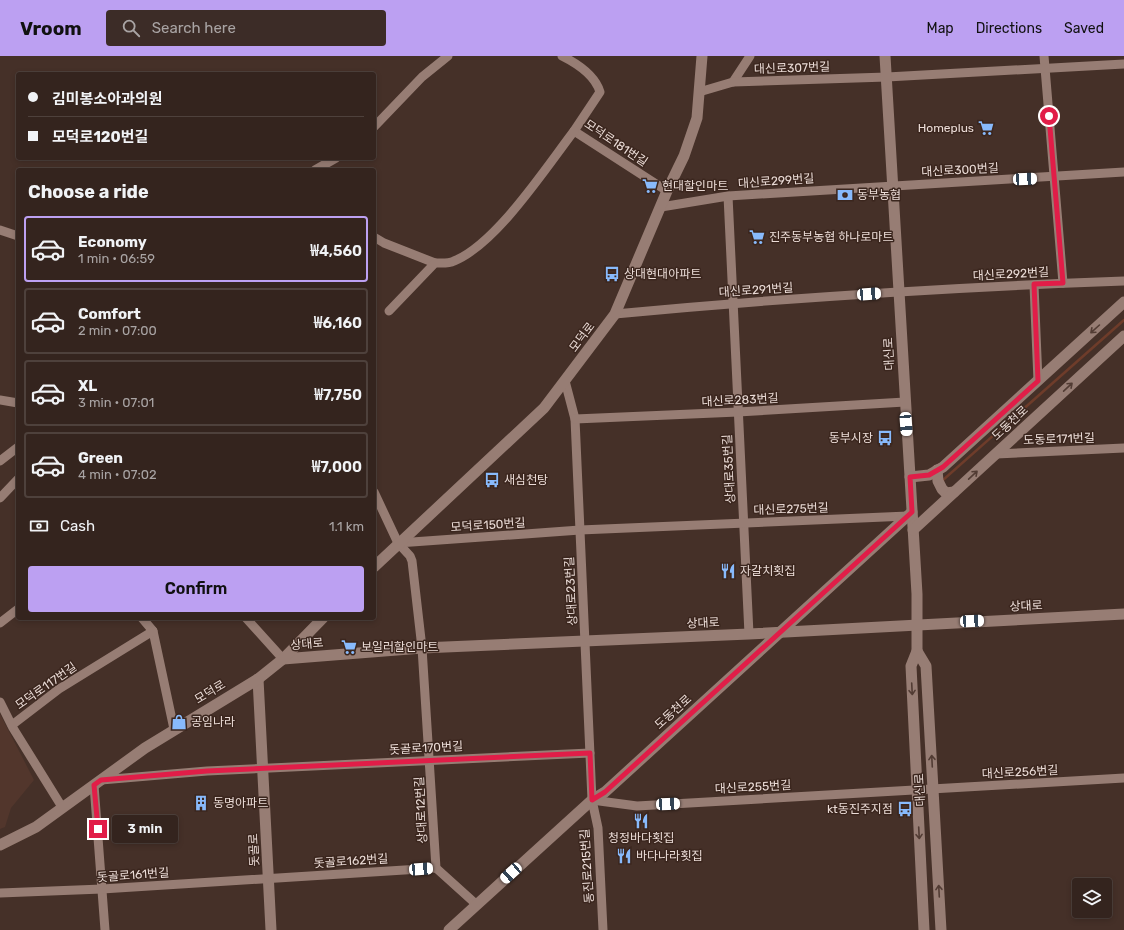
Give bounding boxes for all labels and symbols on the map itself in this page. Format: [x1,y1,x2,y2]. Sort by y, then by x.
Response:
street label: 대신로307번길 [754,60,830,76]
route start [1040,107,1058,125]
street label: 모덕로181번길 [582,117,650,169]
supermarket icon: Homeplus [977,119,995,137]
place label: Homeplus [918,121,974,135]
street label: 대신로300번길 [921,161,999,179]
street label: 대신로299번길 [737,171,815,191]
car [1013,172,1037,186]
supermarket icon: 현대할인마트 [641,177,659,195]
place label: 현대할인마트 [662,179,728,193]
bank icon: 동부농협 [836,186,854,204]
place label: 동부농협 [857,188,901,202]
supermarket icon: 진주동부농협 하나로마트 [748,228,766,246]
place label: 진주동부농협 하나로마트 [769,230,893,244]
bus stop icon: 상대현대아파트 [603,265,621,283]
street label: 대신로292번길 [972,265,1050,283]
place label: 상대현대아파트 [624,267,701,281]
street label: 대신로291번길 [718,280,794,300]
car [857,287,881,301]
street label: 모덕로 [566,320,598,354]
one-way arrow [1090,324,1100,334]
street label: 대신로 [881,337,897,371]
one-way arrow [1063,382,1074,391]
street label: 대신로283번길 [701,391,779,409]
street label: 도동천로 [989,403,1031,443]
car [899,412,913,436]
bus stop icon: 동부시장 [876,429,894,447]
place label: 동부시장 [829,431,873,445]
street label: 도동로171번길 [1023,431,1095,447]
street label: 상대로35번길 [720,434,738,504]
one-way arrow [968,470,978,480]
bus stop icon: 새심천탕 [483,471,501,489]
place label: 새심천탕 [504,473,548,487]
street label: 대신로275번길 [753,501,829,517]
street label: 모덕로150번길 [450,515,526,535]
street label: 상대로23번길 [562,556,580,626]
restaurant icon: 자갈치횟집 [719,562,737,580]
place label: 자갈치횟집 [740,564,795,578]
street label: 상대로 [1009,598,1043,614]
car [960,614,984,628]
street label: 상대로 [686,615,720,631]
street label: 상대로 [290,636,324,652]
supermarket icon: 보일러할인마트 [340,638,358,656]
place label: 보일러할인마트 [361,640,438,654]
street label: 모덕로117번길 [13,660,79,712]
street label: 모덕로 [192,677,228,707]
one-way arrow [908,682,915,695]
street label: 도동천로 [652,692,694,732]
shop icon: 공임나라 [170,713,188,731]
place label: 공임나라 [191,715,235,729]
street label: 돗골로170번길 [389,739,463,757]
one-way arrow [928,755,935,768]
street label: 대신로256번길 [981,763,1059,781]
street label: 대신로 [912,773,928,807]
street label: 상대로12번길 [412,776,430,844]
street label: 대신로255번길 [714,778,792,796]
building icon: 동명아파트 [192,794,210,812]
place label: 동명아파트 [213,796,268,810]
car [656,797,680,811]
bus stop icon: kt동진주지점 [896,800,914,818]
place label: kt동진주지점 [827,802,893,816]
restaurant icon: 청정바다횟집 [632,812,650,830]
callout: 3 min [112,815,178,843]
route end [89,820,107,838]
one-way arrow [916,826,923,839]
street label: 동진로215번길 [577,828,597,904]
place label: 청정바다횟집 [608,831,674,845]
street label: 돗골로 [246,833,262,867]
restaurant icon: 바다나라횟집 [615,847,633,865]
place label: 바다나라횟집 [636,849,702,863]
street label: 돗골로162번길 [313,851,389,871]
car [498,861,524,885]
car [409,862,433,876]
street label: 돗골로161번길 [96,865,170,885]
one-way arrow [936,885,943,898]

